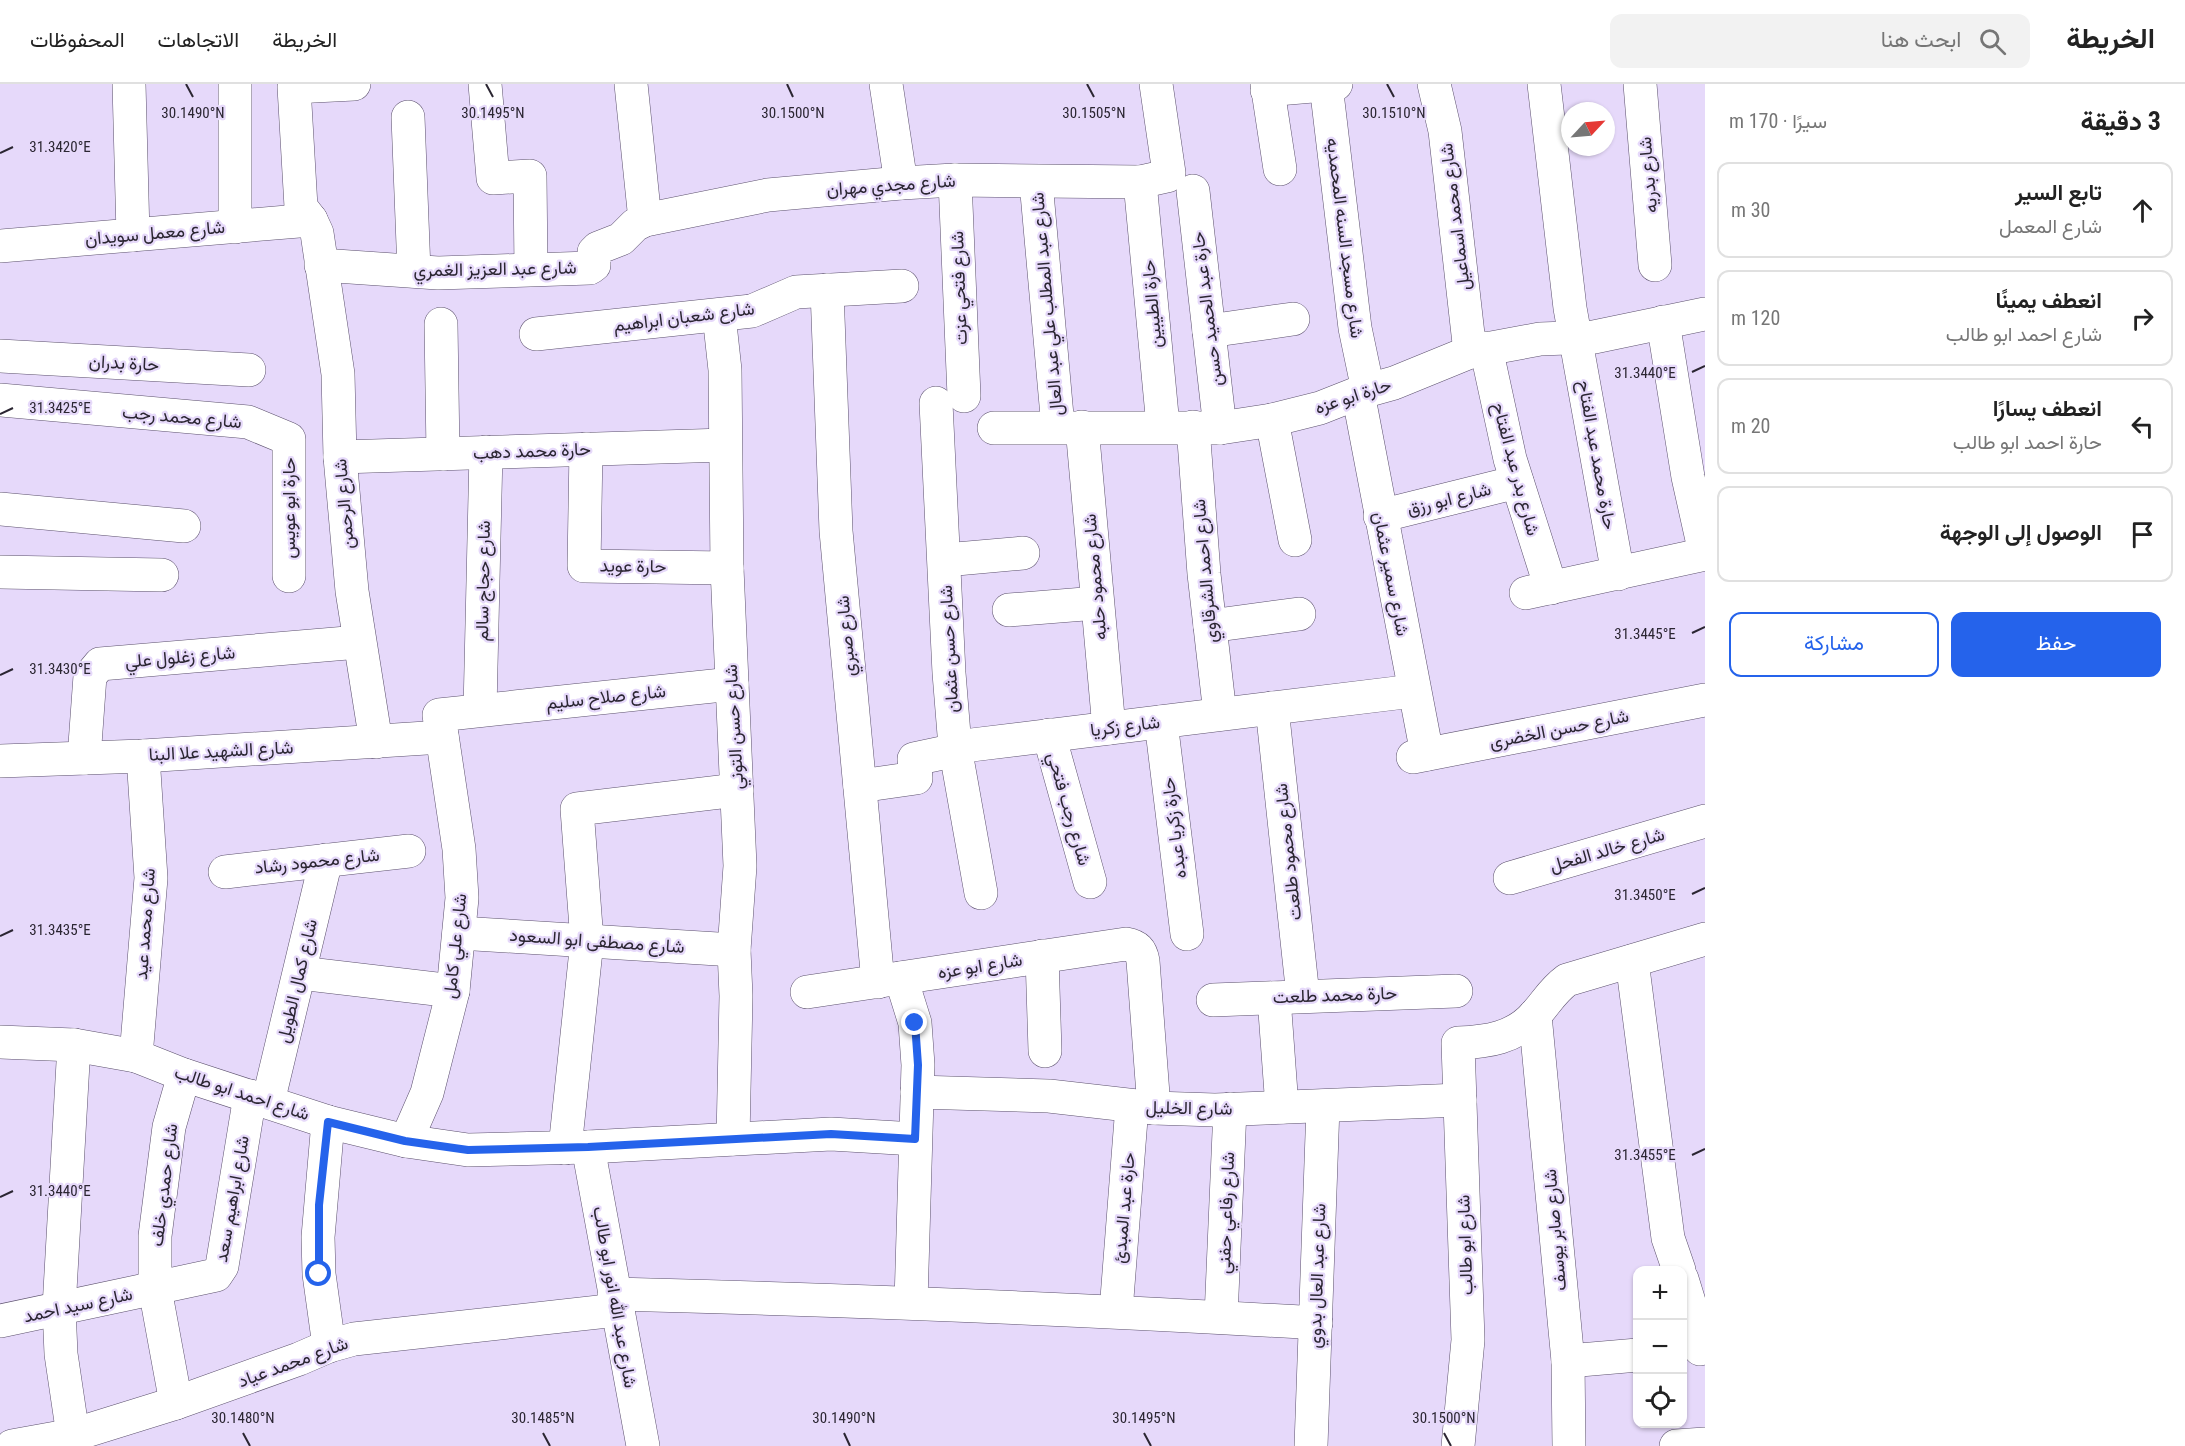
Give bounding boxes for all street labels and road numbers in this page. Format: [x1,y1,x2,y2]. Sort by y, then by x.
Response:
street label: شارع مسجد السنه المحمديه [1321,136,1368,340]
street label: شارع بدريه [1634,136,1663,214]
street label: شارع محمد اسماعيل [1435,142,1476,292]
street label: شارع مجدي مهران [826,170,957,204]
street label: شارع عبد المطلب علي عبد العال [1026,191,1072,417]
street label: شارع معمل سويدان [84,216,226,251]
street label: حارة عبد الحميد حسن [1187,230,1227,388]
street label: شارع فتحي عزت [946,231,976,345]
street label: شارع عبد العزيز الغمري [413,257,577,285]
street label: حارة الطيبين [1137,259,1167,349]
street label: شارع شعبان ابراهيم [612,297,756,338]
street label: حارة بدران [88,350,160,376]
street label: حارة ابو عزه [1312,373,1394,419]
street label: حارة محمد عبد الفتاح [1572,379,1621,532]
street label: شارع بدر عبد الفتاح [1487,400,1544,538]
street label: شارع محمد رجب [121,401,243,434]
street label: حارة محمد دهب [473,438,591,464]
street label: حارة ابو عويس [278,458,300,558]
street label: شارع الرحمن [329,458,360,550]
street label: شارع ابو رزق [1405,478,1494,521]
street label: شارع احمد الشرقاوي [1188,498,1226,644]
street label: شارع سمير عثمان [1367,510,1414,638]
street label: شارع محمود حلبه [1079,513,1112,641]
street label: شارع حجاج سالم [471,520,496,642]
street label: حارة عويد [600,554,666,578]
street label: شارع حسن عثمان [935,585,964,713]
street label: شارع صبري [831,594,864,677]
street label: شارع زغلول علي [124,641,236,677]
street label: شارع حسن التوني [720,664,752,790]
street label: شارع صلاح سليم [545,680,667,715]
street label: شارع حسن الخضرى [1487,705,1631,754]
street label: شارع زكريا [1089,711,1161,742]
street label: شارع الشهيد علا البنا [148,736,294,767]
street label: شارع رجب فتحي [1039,750,1096,869]
street label: حارة زكريا عبده [1157,776,1191,880]
street label: شارع محمود طلعت [1270,782,1307,922]
street label: شارع خالد الفحل [1547,823,1667,878]
street label: شارع محمود رشاد [253,843,381,879]
street label: شارع محمد عيد [130,868,161,981]
street label: شارع علي كامل [439,892,475,1000]
street label: شارع كمال الطويل [272,917,323,1045]
street label: شارع مصطفى ابو السعود [509,924,685,959]
street label: شارع ابو عزه [936,948,1024,985]
street label: حارة محمد طلعت [1272,982,1398,1008]
street label: شارع احمد ابو طالب [171,1061,312,1126]
street label: شارع الخليل [1145,1096,1233,1121]
street label: شارع حمدي خلف [146,1122,186,1248]
street label: شارع ابراهيم سعد [210,1134,255,1264]
street label: حارة عبد المبدئ [1108,1151,1140,1265]
street label: شارع رفاعي حفني [1213,1152,1243,1275]
street label: شارع صابر يوسف [1539,1168,1572,1292]
street label: شارع ابو طالب [1452,1194,1479,1296]
street label: شارع عبد العال بدوي [1303,1203,1335,1349]
street label: شارع عبد الله انور ابو طالب [587,1204,642,1390]
street label: شارع سيد احمد [21,1283,135,1328]
street label: شارع محمد عياد [235,1332,351,1393]

